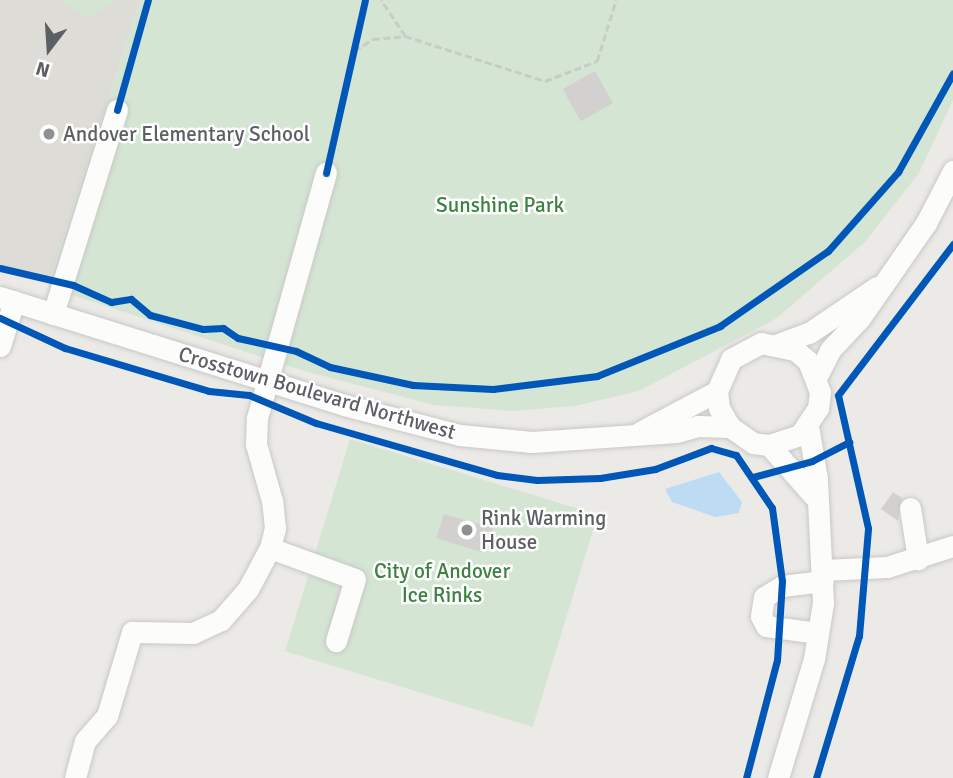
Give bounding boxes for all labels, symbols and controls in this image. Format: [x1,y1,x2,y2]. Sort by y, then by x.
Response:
north arrow [14,14,84,84]
text: N [33,56,53,82]
place label: Andover Elementary School [63,121,310,147]
marker: Andover Elementary School [41,126,57,142]
park label: Sunshine Park [436,192,564,218]
street label: Crosstown Boulevard Northwest [176,341,458,445]
place label: Rink Warming House [481,505,606,555]
marker: Rink Warming House [459,522,475,538]
park label: City of Andover Ice Rinks [374,558,510,608]

